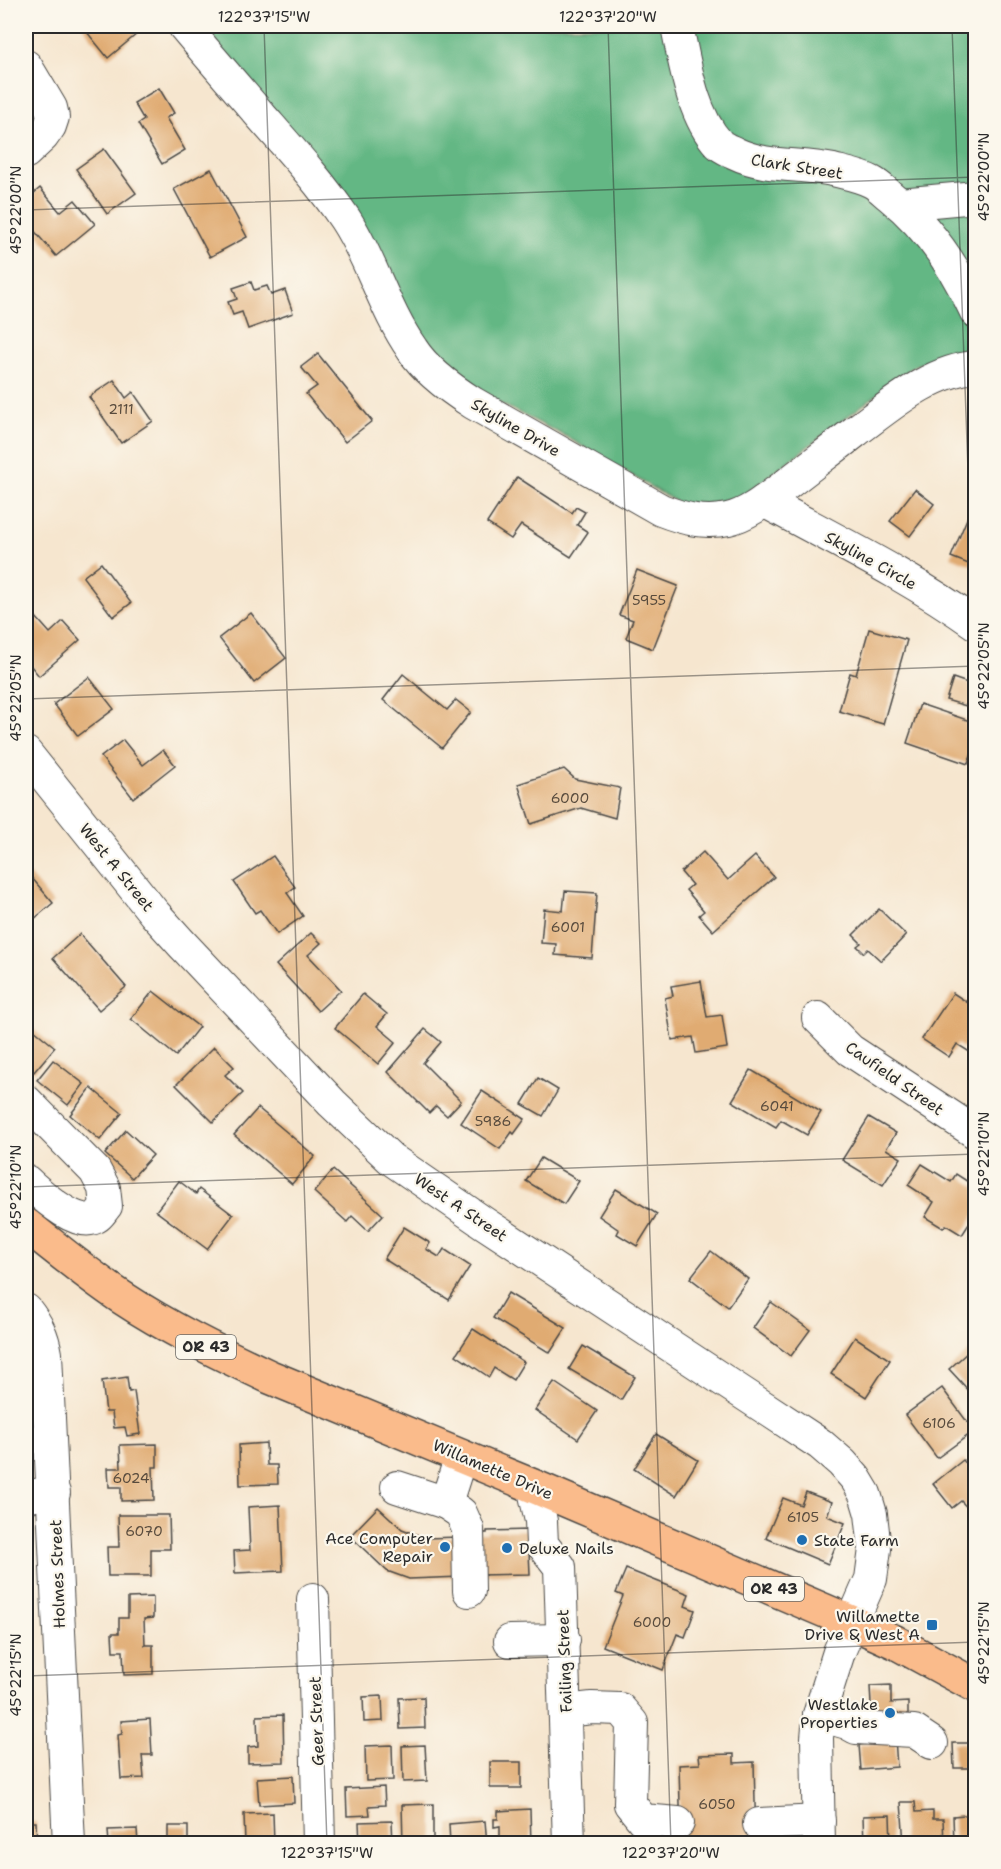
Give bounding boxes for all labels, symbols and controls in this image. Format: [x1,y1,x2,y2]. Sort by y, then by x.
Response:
text: 122°37'15"W [218,7,310,27]
text: 122°37'20"W [559,7,657,27]
text: 45°22'00"N [974,133,994,221]
street label: Clark Street [749,149,844,184]
text: 45°22'00"N [6,166,26,254]
street label: Skyline Drive [467,394,564,461]
house number: 2111 [108,400,134,418]
street label: Skyline Circle [821,526,921,594]
house number: 5955 [632,591,666,609]
text: 45°22'05"N [974,622,994,710]
text: 45°22'05"N [6,654,26,742]
house number: 6000 [551,789,589,807]
street label: West A Street [75,819,159,916]
house number: 6001 [551,918,585,936]
street label: Caufield Street [841,1037,948,1120]
house number: 6041 [760,1097,794,1115]
house number: 5986 [475,1112,511,1130]
text: 45°22'10"N [974,1112,994,1196]
text: 45°22'10"N [6,1145,26,1229]
street label: West A Street [410,1169,511,1246]
road number: OR 43 [176,1335,236,1359]
house number: 6106 [922,1414,956,1432]
street label: Willamette Drive [429,1435,556,1504]
house number: 6024 [112,1469,150,1487]
house number: 6105 [787,1508,819,1526]
street label: Holmes Street [45,1519,70,1629]
house number: 6070 [125,1522,163,1540]
place label: Ace Computer Repair [325,1528,433,1567]
place label: State Farm [814,1530,899,1551]
marker: State Farm [795,1533,809,1547]
place label: Deluxe Nails [519,1538,614,1559]
marker: Ace Computer Repair [438,1540,452,1554]
marker: Deluxe Nails [500,1541,514,1555]
road number: OR 43 [744,1577,804,1601]
text: 45°22'15"N [974,1601,994,1685]
place label: Willamette Drive & West A [805,1606,920,1645]
street label: Failing Street [552,1609,577,1713]
house number: 6000 [633,1613,671,1631]
marker: Willamette Drive & West A [925,1618,939,1632]
text: 45°22'15"N [6,1633,26,1717]
street label: Geer Street [304,1676,329,1766]
place label: Westlake Properties [800,1694,878,1733]
marker: Westlake Properties [883,1706,897,1720]
house number: 6050 [698,1795,736,1813]
text: 122°37'15"W [281,1843,373,1863]
text: 122°37'20"W [622,1843,720,1863]

